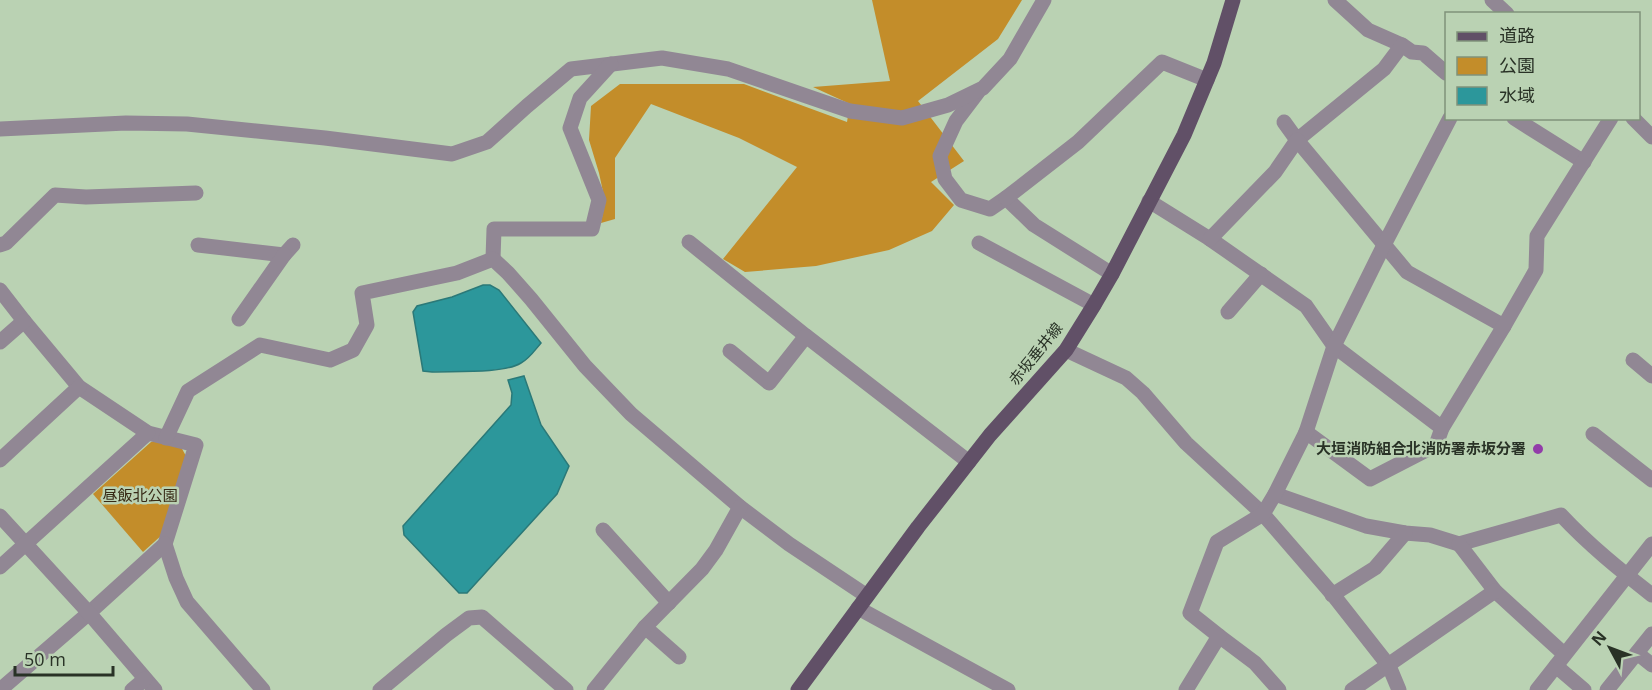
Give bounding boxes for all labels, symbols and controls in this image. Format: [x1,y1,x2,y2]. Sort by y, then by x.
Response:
legend [1445,12,1640,120]
text: 道路 [1499,23,1535,47]
text: 公園 [1499,53,1535,77]
text: 水域 [1499,83,1535,107]
street label: 赤坂垂井線 [1004,318,1067,389]
place label: 大垣消防組合北消防署赤坂分署 [1316,438,1526,458]
marker: 大垣消防組合北消防署赤坂分署 [1531,442,1545,456]
park label: 昼飯北公園 [102,485,178,505]
north arrow [1580,618,1640,678]
text: N [1586,626,1611,650]
scale bar [15,639,112,677]
text: 50 m [24,647,66,671]

